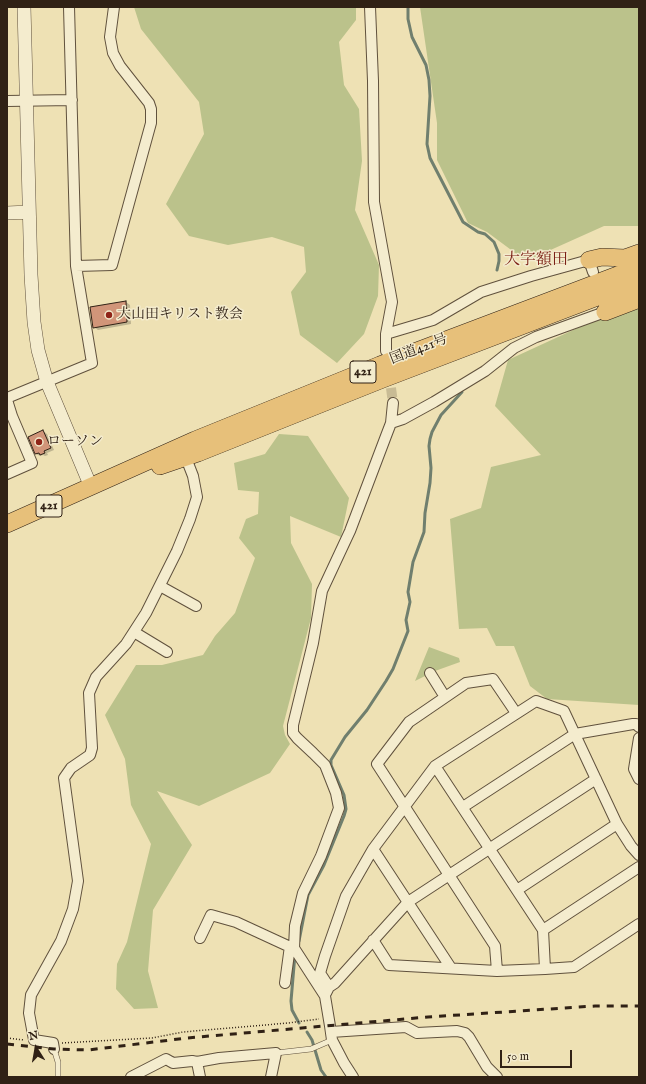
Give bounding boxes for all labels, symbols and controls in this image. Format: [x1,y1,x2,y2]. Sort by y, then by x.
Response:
district label: 大字額田 [504,251,568,271]
place label: 大山田キリスト教会 [117,307,243,323]
marker: 大山田キリスト教会 [104,310,114,320]
street label: 国道421号 [388,331,450,369]
road number: 421 [350,361,376,383]
place label: ローソン [47,434,103,450]
marker: ローソン [34,437,44,447]
road number: 421 [36,495,62,517]
north arrow [16,1028,56,1068]
text: N [28,1028,40,1044]
scale bar [502,1042,574,1068]
text: 50 m [507,1049,529,1064]

